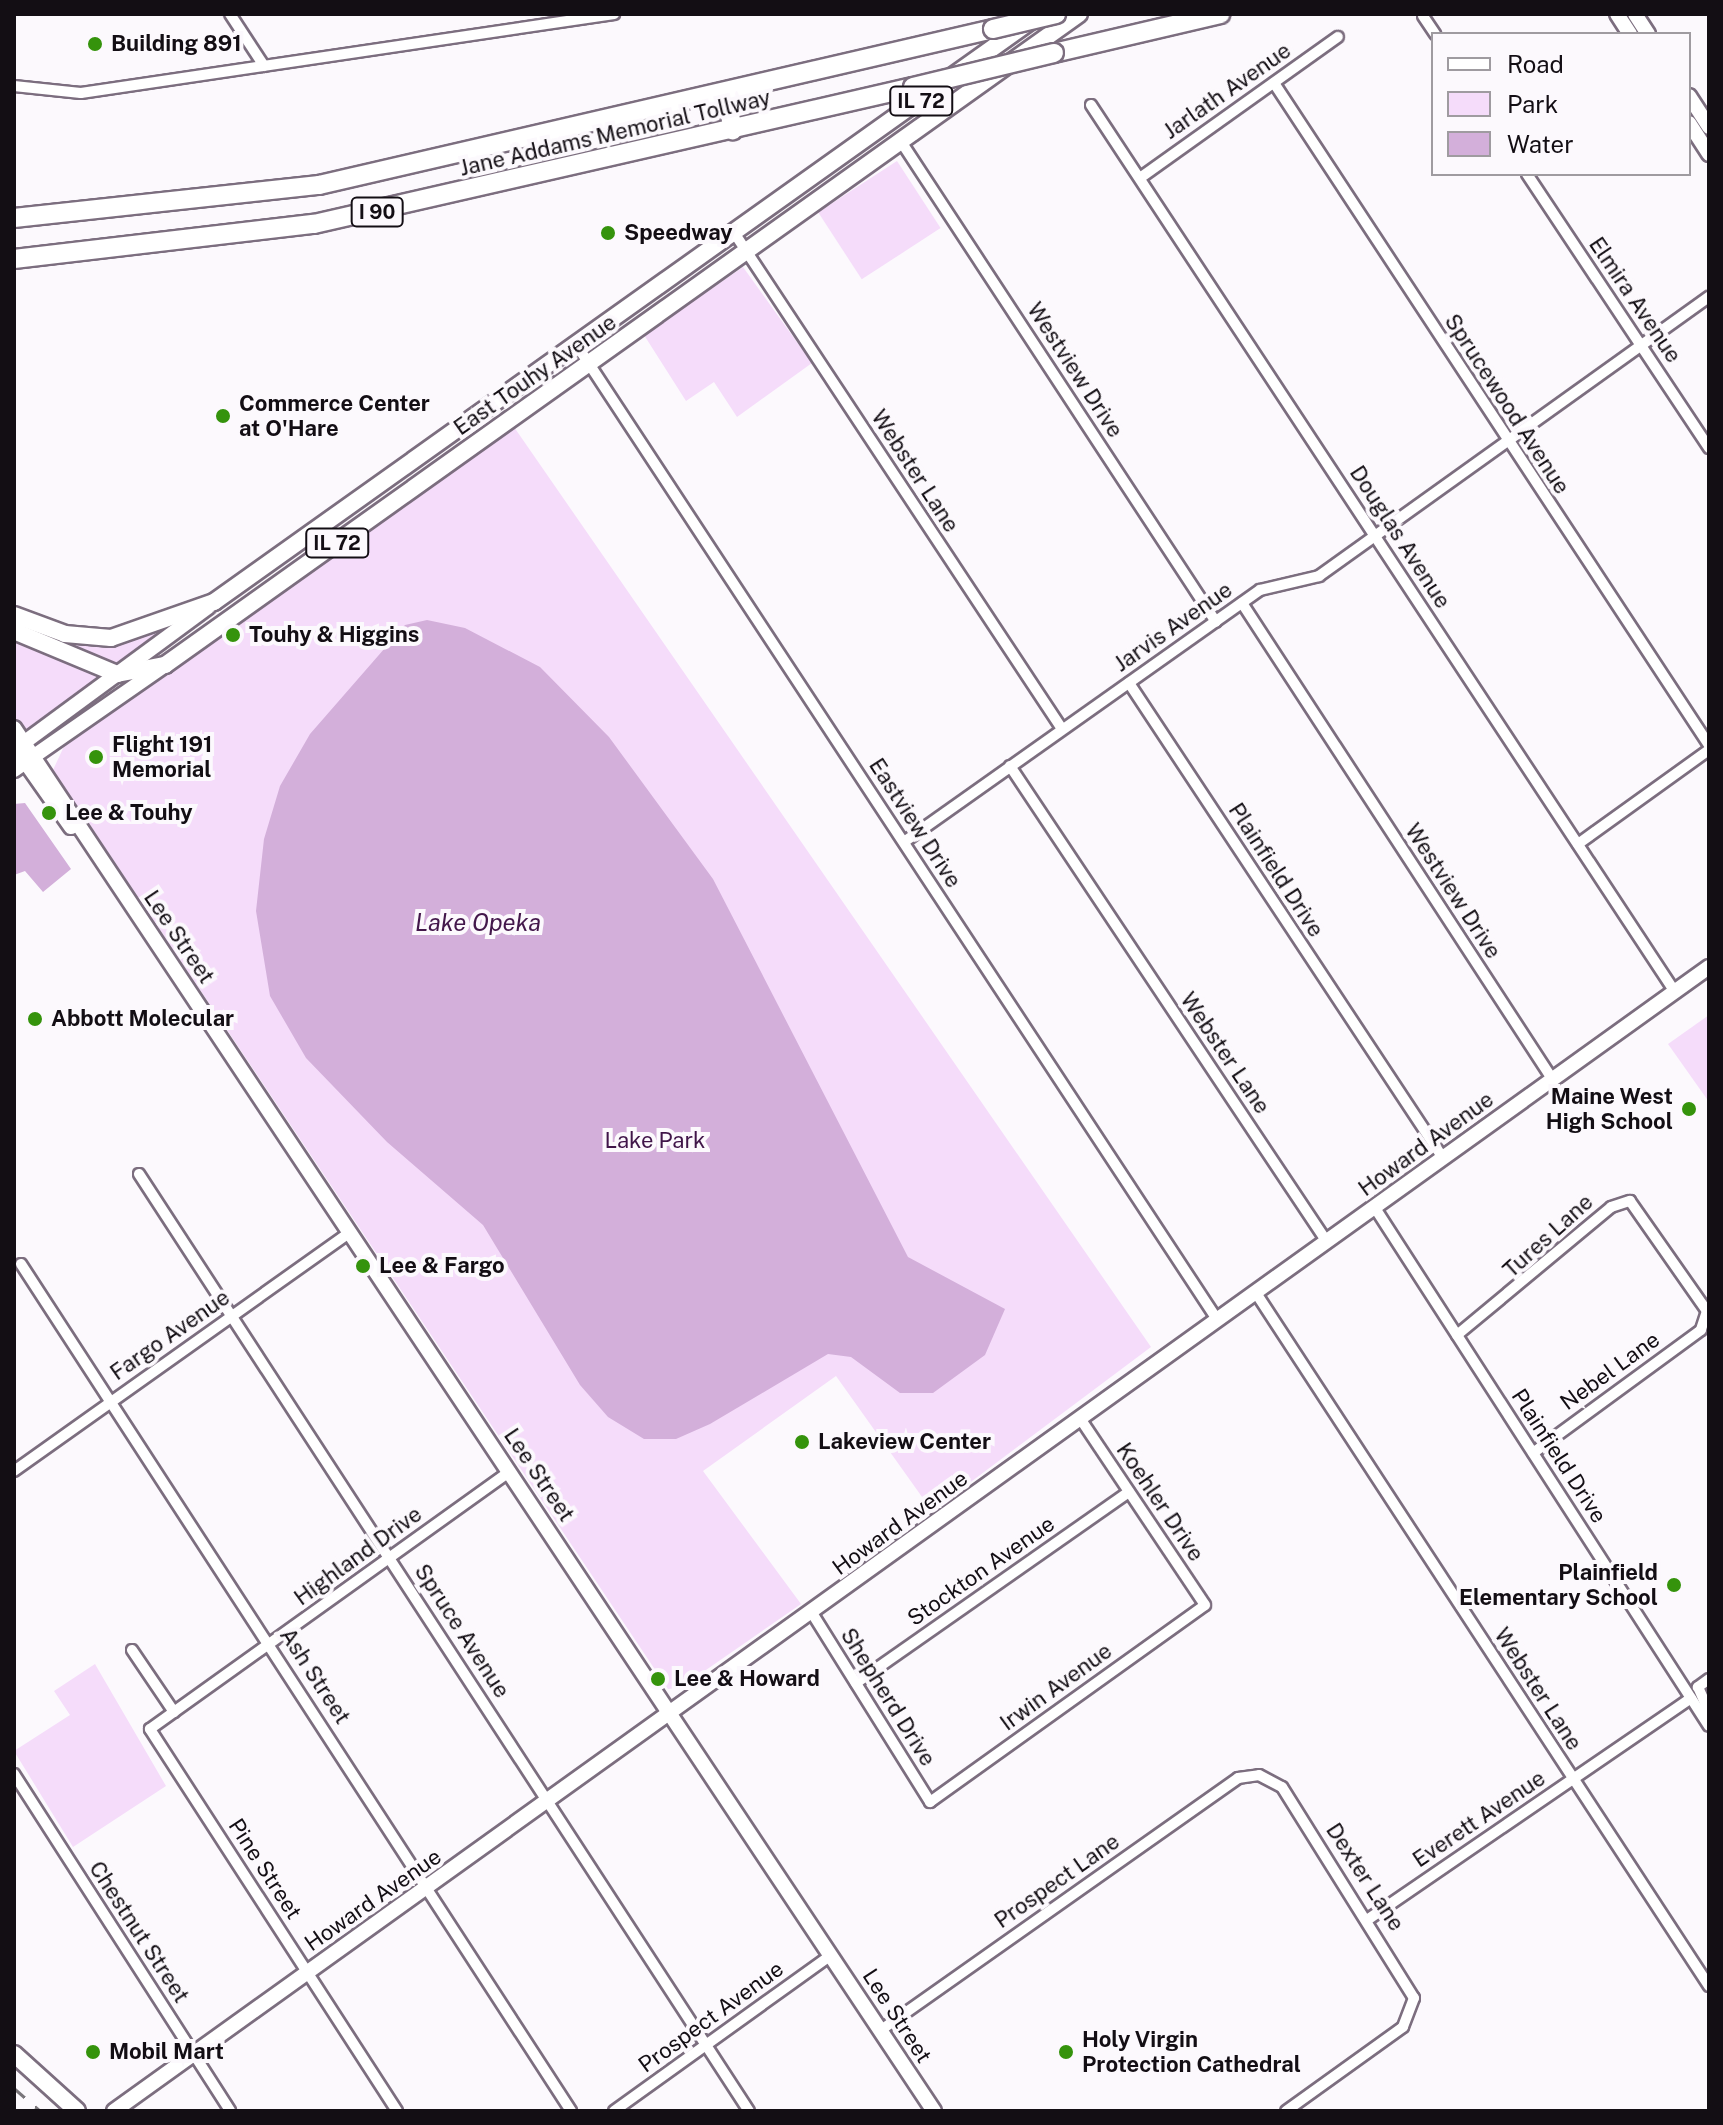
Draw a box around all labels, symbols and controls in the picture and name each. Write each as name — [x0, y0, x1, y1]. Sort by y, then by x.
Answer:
place label: Building 891 — [111, 31, 242, 57]
legend — [1431, 32, 1691, 176]
marker: Building 891 — [86, 35, 104, 53]
street label: Jarlath Avenue — [1158, 37, 1296, 145]
text: Road — [1507, 50, 1564, 78]
street label: Jane Addams Memorial Tollway — [457, 84, 773, 182]
road number: IL 72 — [889, 85, 953, 117]
text: Park — [1507, 90, 1558, 118]
text: Water — [1507, 130, 1574, 158]
road number: I 90 — [349, 196, 405, 228]
place label: Speedway — [624, 220, 733, 246]
marker: Speedway — [599, 224, 617, 242]
street label: Elmira Avenue — [1583, 232, 1687, 368]
street label: Westview Drive — [1021, 297, 1129, 443]
street label: East Touhy Avenue — [449, 309, 621, 441]
street label: Sprucewood Avenue — [1439, 309, 1575, 499]
place label: Commerce Center at O'Hare — [239, 390, 430, 442]
street label: Webster Lane — [866, 405, 964, 537]
marker: Commerce Center at O'Hare — [214, 407, 232, 425]
street label: Douglas Avenue — [1344, 461, 1456, 613]
road number: IL 72 — [305, 527, 369, 559]
street label: Jarvis Avenue — [1109, 577, 1237, 677]
place label: Touhy & Higgins — [249, 622, 420, 648]
marker: Touhy & Higgins — [224, 626, 242, 644]
place label: Flight 191 Memorial — [112, 731, 212, 782]
marker: Flight 191 Memorial — [87, 748, 105, 766]
street label: Eastview Drive — [863, 753, 967, 893]
street label: Plainfield Drive — [1223, 798, 1329, 942]
place label: Lee & Touhy — [65, 800, 193, 826]
marker: Lee & Touhy — [40, 804, 58, 822]
street label: Westview Drive — [1399, 818, 1507, 964]
street label: Lee Street — [138, 885, 220, 989]
water label: Lake Opeka — [415, 909, 541, 937]
street label: Webster Lane — [1175, 987, 1275, 1119]
place label: Abbott Molecular — [51, 1006, 234, 1032]
marker: Abbott Molecular — [26, 1010, 44, 1028]
place label: Maine West High School — [1546, 1083, 1673, 1134]
street label: Howard Avenue — [1353, 1086, 1499, 1202]
marker: Maine West High School — [1680, 1100, 1698, 1118]
park label: Lake Park — [604, 1128, 706, 1154]
street label: Tures Lane — [1498, 1189, 1598, 1283]
place label: Lee & Fargo — [379, 1253, 505, 1279]
marker: Lee & Fargo — [354, 1257, 372, 1275]
street label: Fargo Avenue — [105, 1284, 235, 1386]
street label: Nebel Lane — [1555, 1326, 1665, 1416]
street label: Plainfield Drive — [1506, 1384, 1612, 1528]
street label: Lee Street — [498, 1423, 580, 1527]
place label: Lakeview Center — [818, 1429, 991, 1455]
marker: Lakeview Center — [793, 1433, 811, 1451]
street label: Koehler Drive — [1111, 1438, 1209, 1566]
street label: Howard Avenue — [827, 1465, 973, 1581]
street label: Highland Drive — [289, 1501, 427, 1611]
street label: Stockton Avenue — [903, 1511, 1059, 1631]
street label: Spruce Avenue — [409, 1559, 515, 1703]
place label: Plainfield Elementary School — [1459, 1559, 1658, 1610]
marker: Plainfield Elementary School — [1665, 1576, 1683, 1594]
street label: Ash Street — [274, 1623, 356, 1729]
street label: Shepherd Drive — [835, 1623, 941, 1771]
street label: Webster Lane — [1489, 1623, 1587, 1755]
street label: Irwin Avenue — [995, 1638, 1117, 1736]
place label: Lee & Howard — [674, 1666, 820, 1692]
marker: Lee & Howard — [649, 1670, 667, 1688]
street label: Everett Avenue — [1408, 1765, 1550, 1873]
street label: Pine Street — [223, 1814, 307, 1924]
street label: Dexter Lane — [1320, 1818, 1410, 1936]
street label: Prospect Lane — [989, 1828, 1125, 1934]
street label: Howard Avenue — [300, 1843, 446, 1957]
street label: Chestnut Street — [83, 1856, 195, 2008]
street label: Prospect Avenue — [634, 1956, 788, 2078]
street label: Lee Street — [857, 1964, 937, 2068]
place label: Holy Virgin Protection Cathedral — [1082, 2026, 1301, 2078]
place label: Mobil Mart — [109, 2039, 224, 2065]
marker: Mobil Mart — [84, 2043, 102, 2061]
marker: Holy Virgin Protection Cathedral — [1057, 2043, 1075, 2061]

